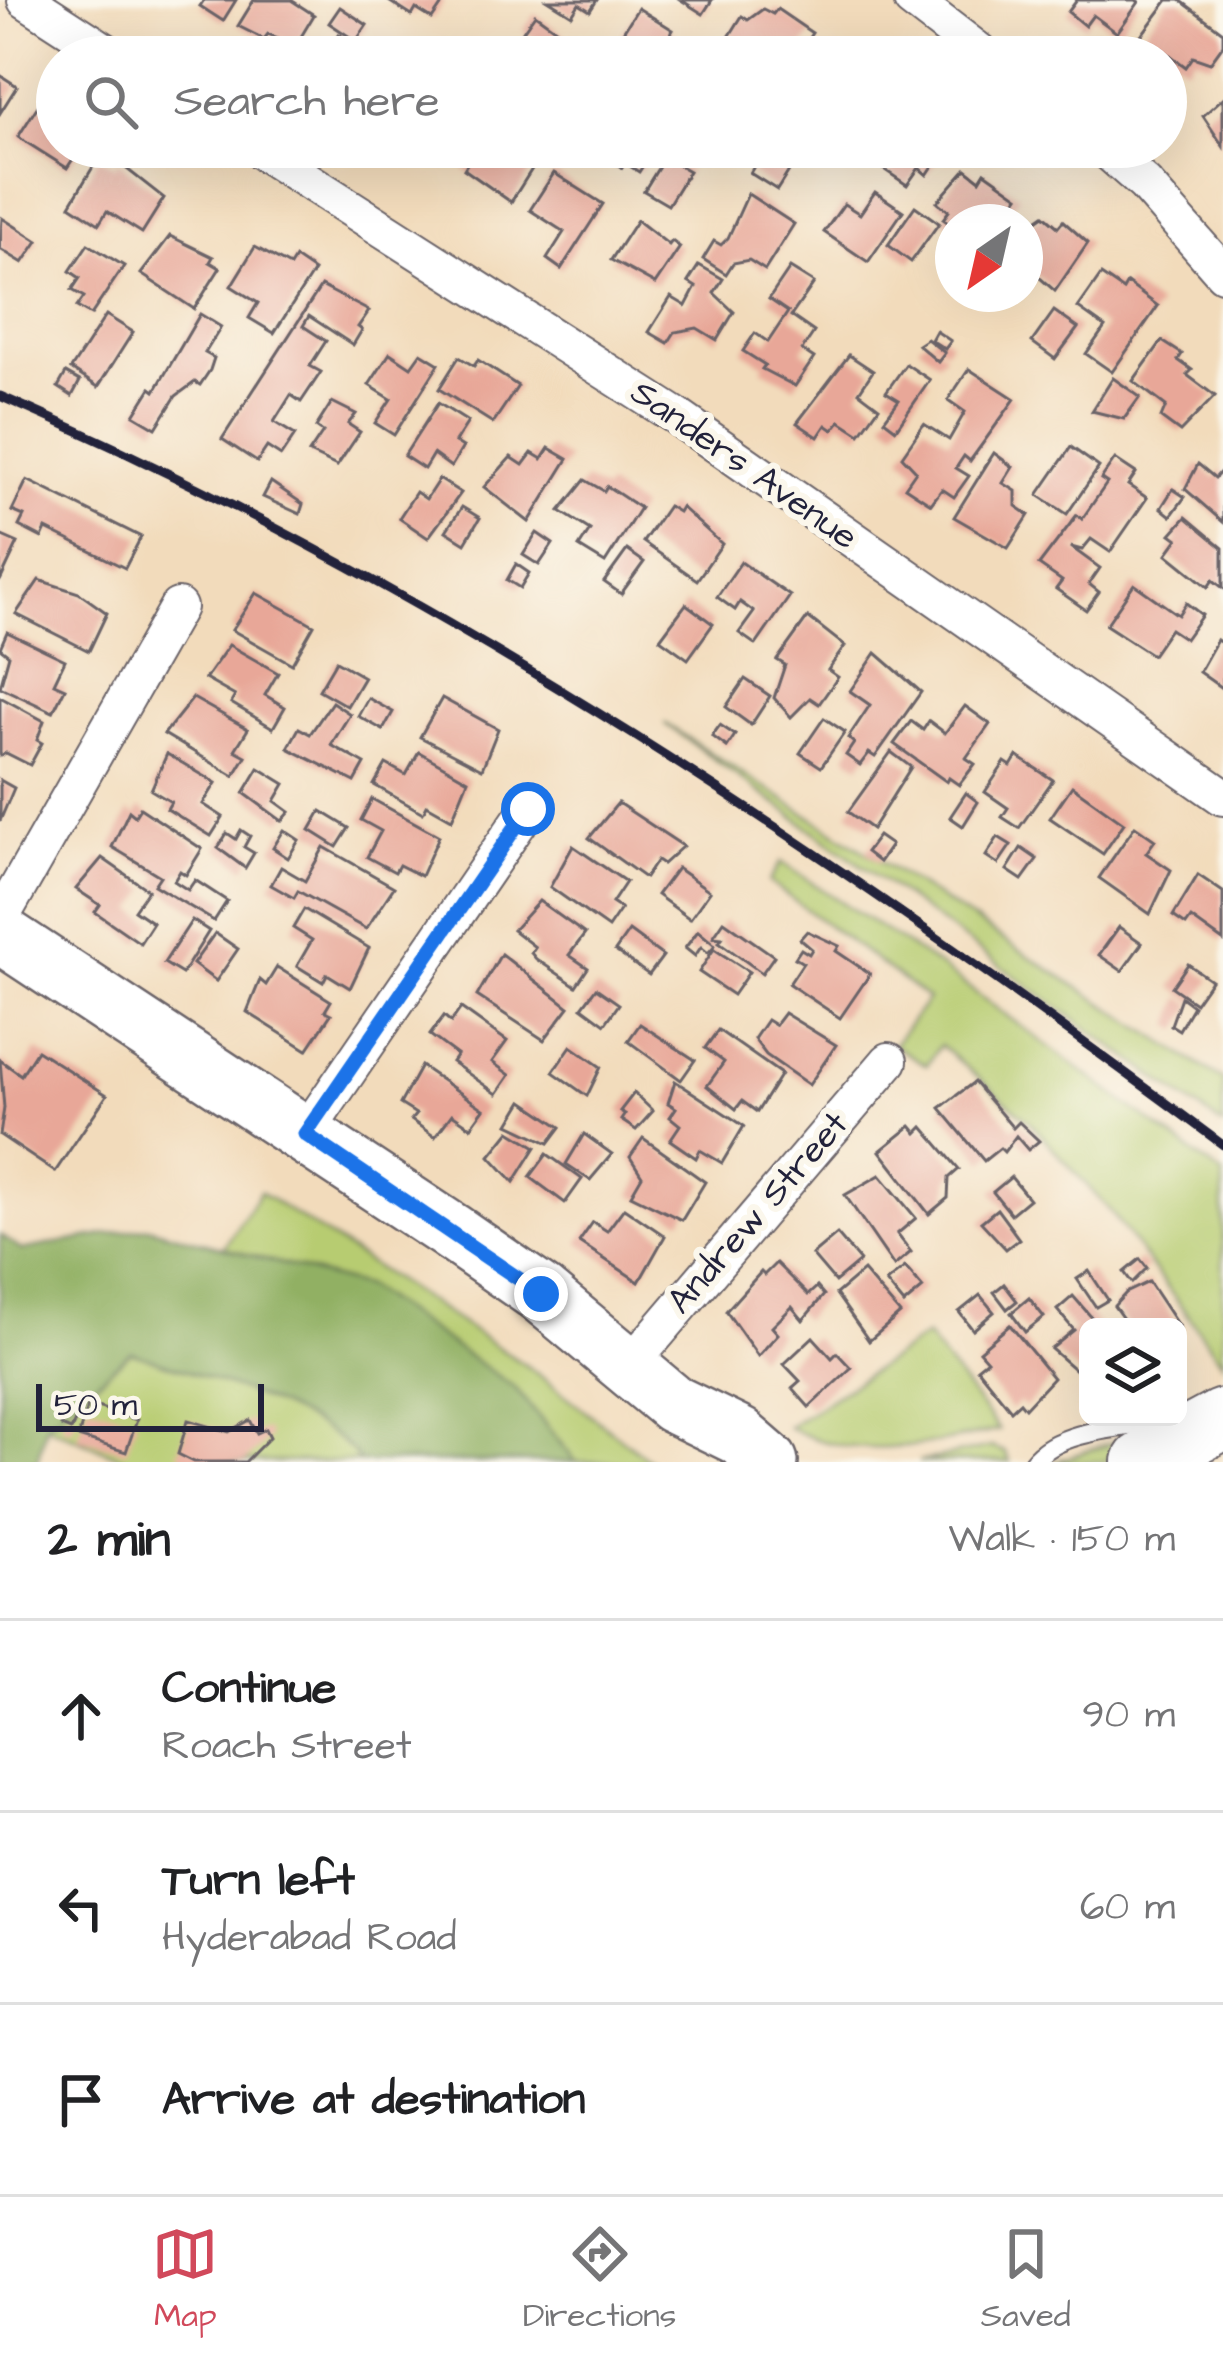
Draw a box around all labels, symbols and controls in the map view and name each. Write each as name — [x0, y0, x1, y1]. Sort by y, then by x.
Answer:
search box — [36, 36, 1187, 168]
icon: search — [78, 69, 144, 135]
text: Search here — [174, 71, 440, 133]
north arrow — [935, 204, 1043, 312]
street label: Sanders Avenue — [620, 368, 868, 562]
route start — [501, 782, 555, 836]
street label: Andrew Street — [656, 1100, 861, 1325]
route end — [514, 1267, 568, 1321]
map controls — [1079, 1318, 1187, 1426]
button: layers — [1079, 1318, 1187, 1426]
scale bar — [36, 1378, 264, 1431]
text: 50 m — [54, 1382, 137, 1428]
text: 2 min — [48, 1505, 171, 1576]
text: Walk · 150 m — [949, 1513, 1175, 1567]
text: Continue — [162, 1658, 336, 1720]
icon: ahead — [48, 1683, 114, 1749]
text: 90 m — [1082, 1689, 1175, 1743]
text: Roach Street — [162, 1720, 412, 1774]
text: Turn left — [162, 1850, 355, 1912]
icon: left — [48, 1875, 114, 1941]
text: 60 m — [1080, 1881, 1175, 1935]
text: Hyderabad Road — [162, 1912, 456, 1966]
icon: arrive — [48, 2067, 114, 2133]
text: Arrive at destination — [162, 2069, 585, 2131]
tab: Map — [152, 2221, 218, 2339]
tab: Directions — [523, 2221, 676, 2339]
tab: Saved — [981, 2221, 1071, 2339]

